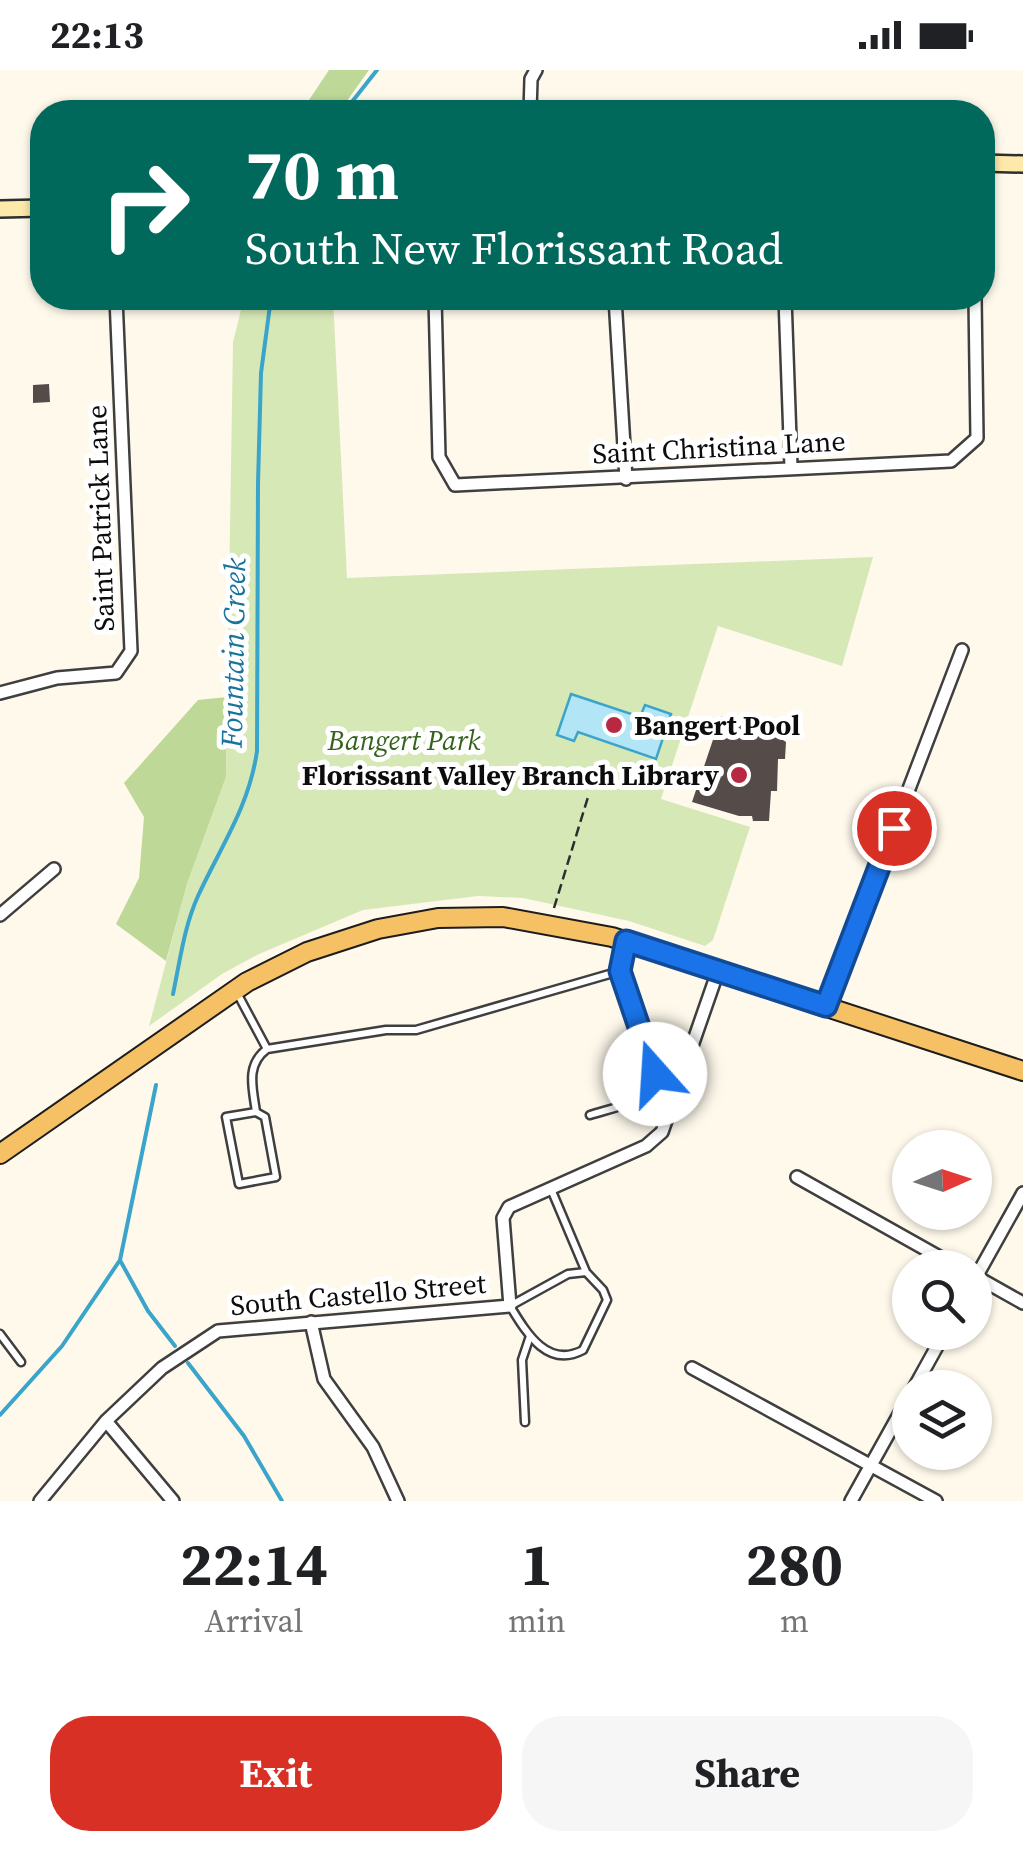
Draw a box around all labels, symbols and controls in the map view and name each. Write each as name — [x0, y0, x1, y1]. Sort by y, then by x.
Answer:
text: 22:13 — [50, 9, 144, 61]
text: 70 m — [245, 126, 399, 222]
icon: right — [80, 140, 210, 270]
text: South New Florissant Road — [245, 217, 783, 279]
street label: Saint Patrick Lane — [77, 404, 123, 632]
street label: Saint Christina Lane — [591, 421, 847, 473]
water label: Fountain Creek — [211, 557, 255, 749]
place label: Bangert Pool — [634, 706, 800, 744]
marker: Bangert Pool — [603, 714, 625, 736]
park label: Bangert Park — [326, 721, 481, 759]
place label: Florissant Valley Branch Library — [302, 756, 719, 794]
marker: Florissant Valley Branch Library — [728, 764, 750, 786]
pin — [852, 786, 937, 871]
icon: arrive — [867, 801, 922, 856]
position arrow — [603, 1022, 707, 1126]
north arrow — [892, 1130, 992, 1230]
map controls — [892, 1130, 992, 1470]
button: search — [892, 1250, 992, 1350]
street label: South Castello Street — [229, 1264, 488, 1324]
button: layers — [892, 1370, 992, 1470]
text: 22:14 — [180, 1523, 328, 1605]
text: 1 — [520, 1523, 553, 1605]
text: 280 — [746, 1523, 843, 1605]
text: Arrival — [205, 1599, 303, 1643]
text: min — [508, 1599, 566, 1643]
text: m — [780, 1599, 809, 1643]
button: Exit — [50, 1716, 502, 1831]
button: Share — [522, 1716, 973, 1831]

